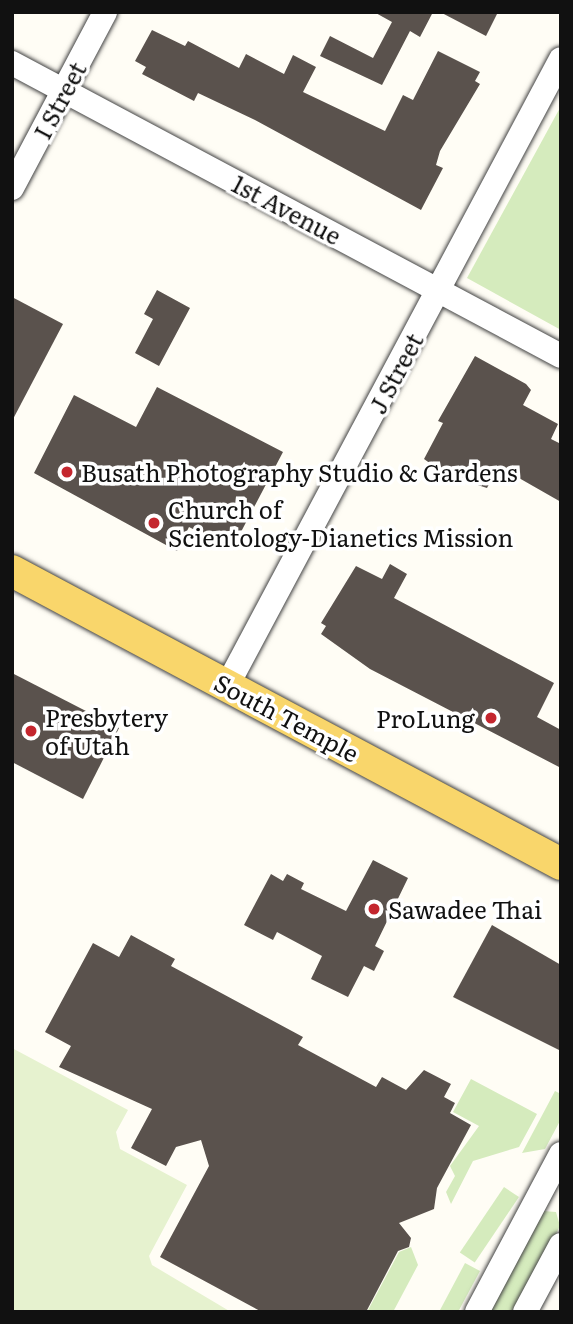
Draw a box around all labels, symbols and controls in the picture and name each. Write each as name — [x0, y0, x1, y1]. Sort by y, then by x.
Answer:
street label: I Street — [27, 56, 91, 144]
street label: 1st Avenue — [228, 168, 346, 250]
street label: J Street — [362, 328, 428, 418]
place label: Busath Photography Studio & Gardens — [81, 458, 518, 486]
marker: Busath Photography Studio & Gardens — [59, 464, 75, 480]
place label: Church of Scientology-Dianetics Mission — [168, 495, 514, 551]
marker: Church of Scientology-Dianetics Mission — [146, 515, 162, 531]
street label: South Temple — [210, 667, 364, 767]
place label: Presbytery of Utah — [45, 703, 168, 759]
place label: ProLung — [376, 704, 475, 732]
marker: ProLung — [481, 708, 501, 728]
marker: Presbytery of Utah — [23, 723, 39, 739]
place label: Sawadee Thai — [388, 895, 542, 923]
marker: Sawadee Thai — [366, 901, 382, 917]

